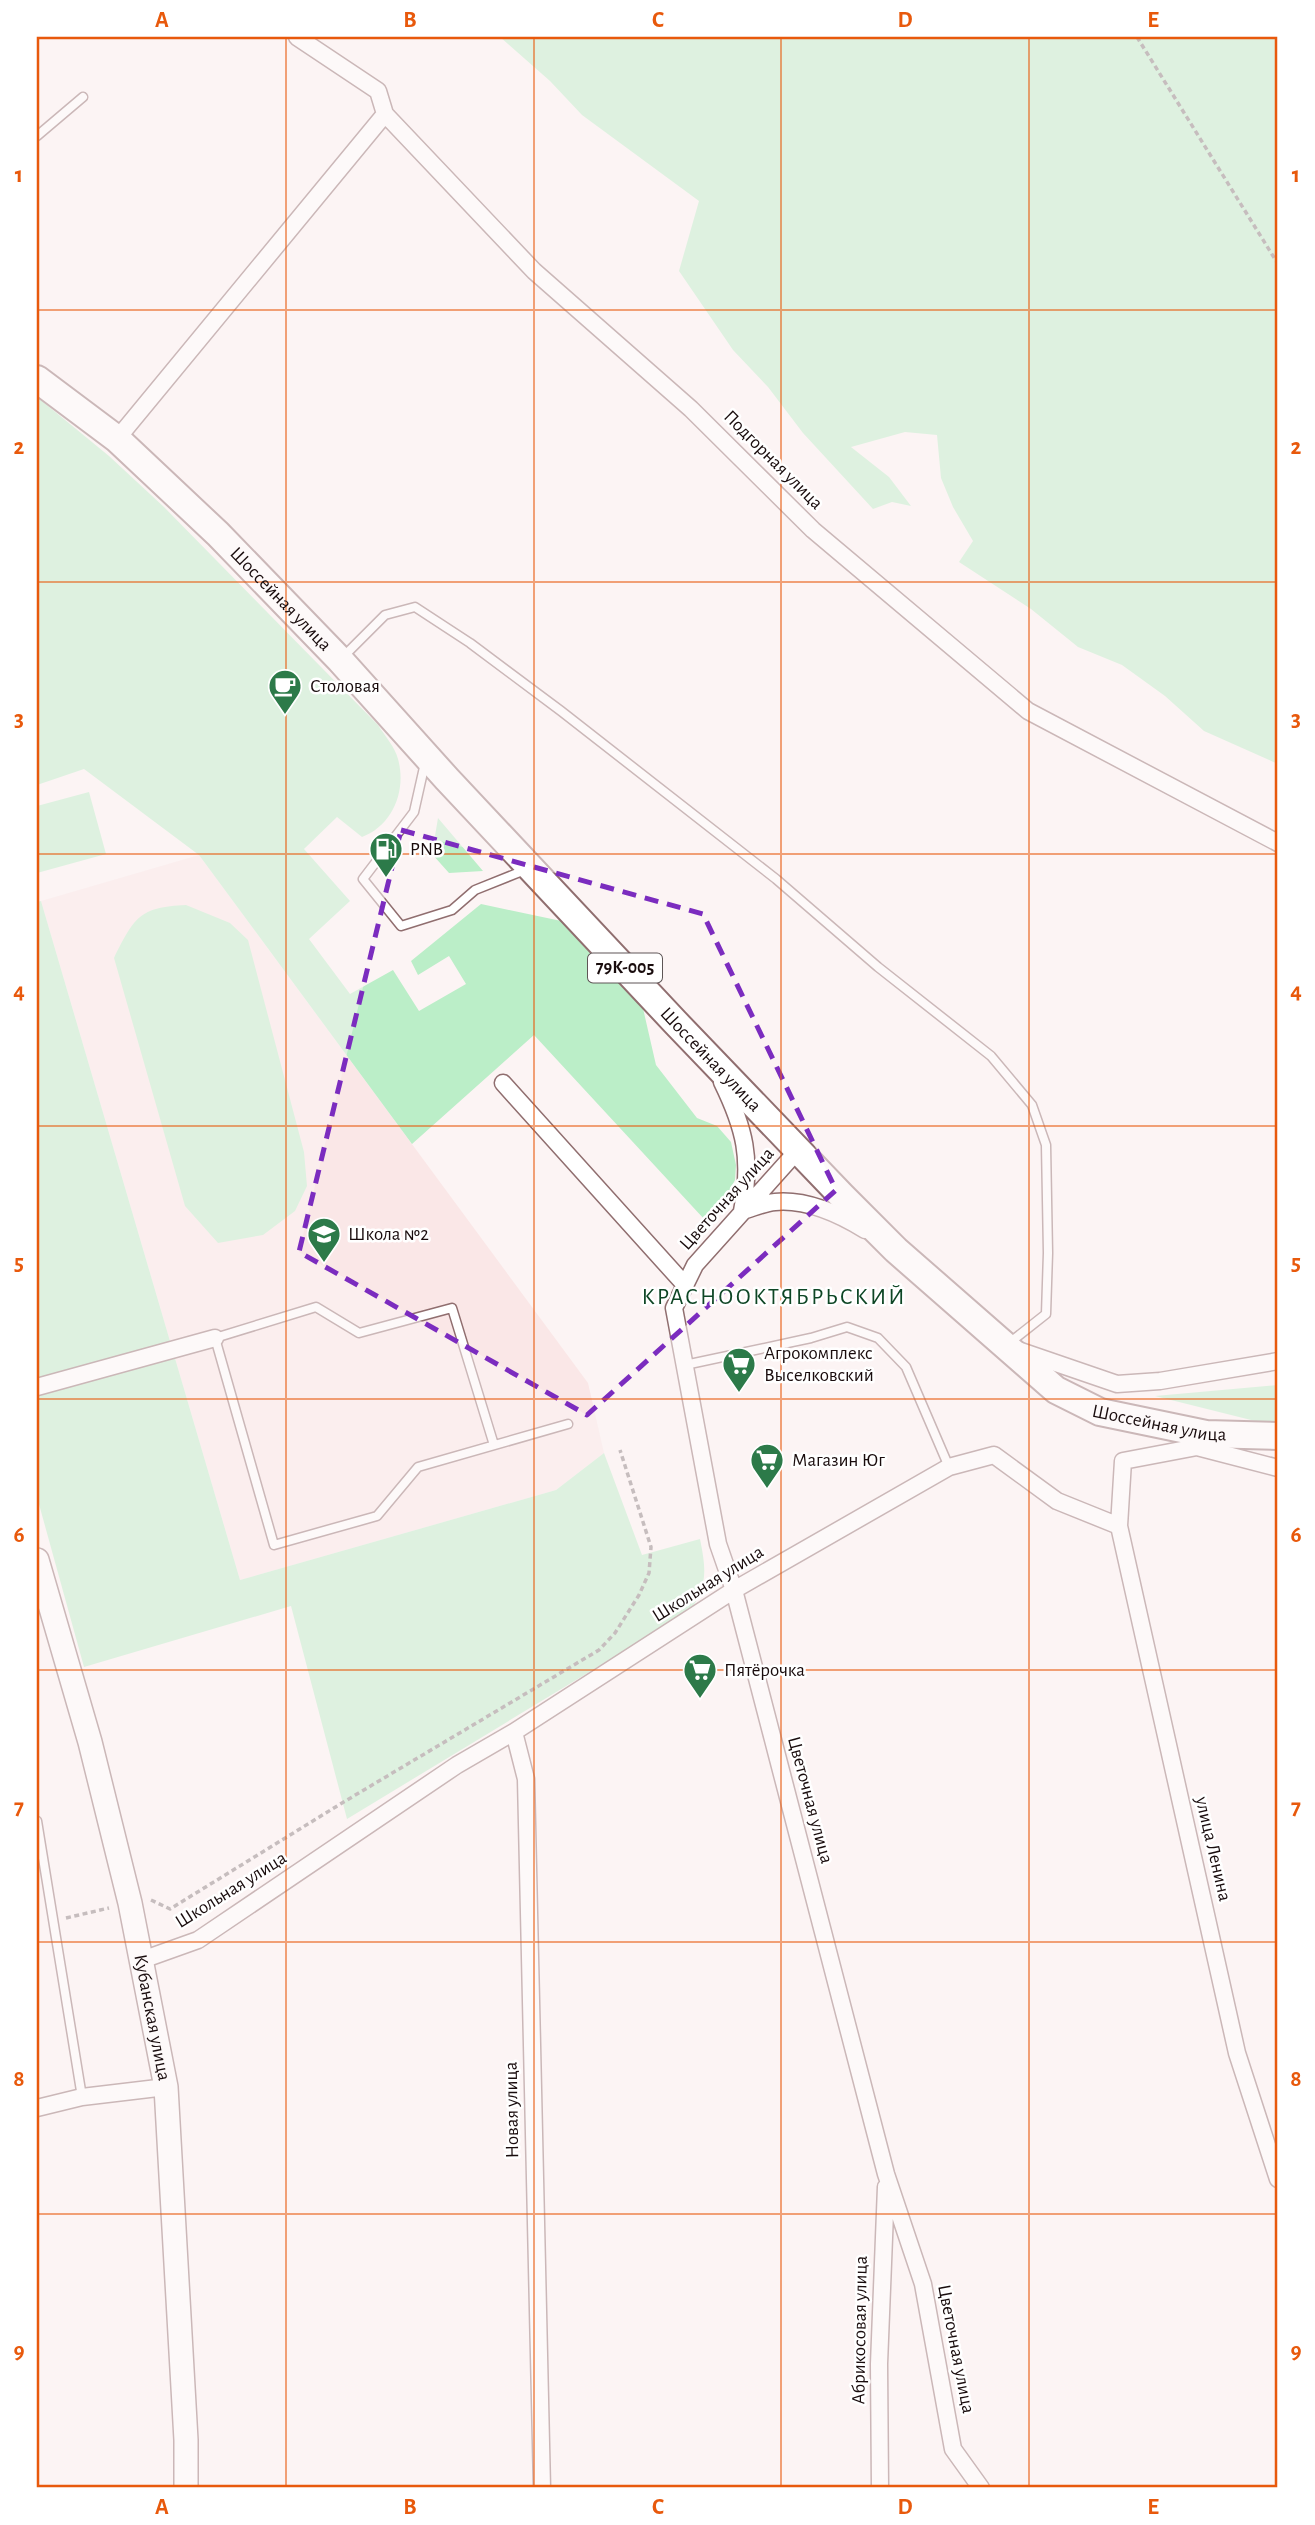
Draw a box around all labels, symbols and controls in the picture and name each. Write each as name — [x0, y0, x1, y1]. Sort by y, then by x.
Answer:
text: A — [155, 9, 169, 32]
text: B — [403, 9, 417, 32]
text: C — [652, 9, 664, 32]
text: D — [897, 9, 913, 32]
text: E — [1147, 9, 1159, 32]
text: 1 — [15, 164, 23, 187]
text: 1 — [1292, 164, 1300, 187]
street label: Подгорная улица — [720, 407, 826, 513]
text: 2 — [14, 436, 25, 459]
text: 2 — [1291, 436, 1302, 459]
street label: Шоссейная улица — [227, 543, 335, 655]
cafe icon: Столовая — [266, 667, 304, 716]
place label: Столовая — [310, 677, 380, 696]
text: 3 — [14, 708, 24, 731]
text: 3 — [1291, 708, 1301, 731]
fuel station icon: PNB — [367, 830, 405, 879]
place label: PNB — [410, 840, 443, 859]
road number: 79К-005 — [588, 953, 662, 982]
text: 4 — [13, 980, 25, 1003]
text: 4 — [1290, 980, 1302, 1003]
street label: Шоссейная улица — [657, 1003, 765, 1115]
street label: Цветочная улица — [676, 1144, 778, 1254]
school or university icon: Школа №2 — [305, 1215, 343, 1264]
place label: Школа №2 — [348, 1225, 429, 1244]
text: 5 — [14, 1252, 24, 1275]
text: 5 — [1291, 1252, 1301, 1275]
district label: КРАСНООКТЯБРЬСКИЙ — [641, 1285, 907, 1309]
place label: Агрокомплекс Выселковский — [764, 1344, 874, 1385]
supermarket icon: Агрокомплекс Выселковский — [720, 1345, 758, 1394]
street label: Шоссейная улица — [1090, 1401, 1227, 1444]
supermarket icon: Магазин Юг — [748, 1441, 786, 1490]
place label: Магазин Юг — [792, 1451, 885, 1470]
text: 6 — [13, 1524, 25, 1547]
text: 6 — [1290, 1524, 1302, 1547]
street label: Школьная улица — [649, 1542, 767, 1626]
supermarket icon: Пятёрочка — [681, 1651, 719, 1700]
place label: Пятёрочка — [724, 1661, 805, 1680]
street label: Цветочная улица — [784, 1734, 836, 1866]
street label: улица Ленина — [1192, 1794, 1234, 1903]
text: 7 — [14, 1796, 24, 1819]
text: 7 — [1291, 1796, 1301, 1819]
street label: Школьная улица — [172, 1848, 290, 1932]
street label: Кубанская улица — [131, 1953, 174, 2083]
street label: Новая улица — [502, 2061, 522, 2158]
text: 8 — [13, 2068, 25, 2091]
text: 8 — [1290, 2068, 1302, 2091]
street label: Абрикосовая улица — [849, 2255, 871, 2404]
street label: Цветочная улица — [934, 2283, 978, 2415]
text: 9 — [13, 2340, 25, 2363]
text: 9 — [1290, 2340, 1302, 2363]
text: A — [155, 2496, 169, 2519]
text: B — [403, 2496, 417, 2519]
text: C — [652, 2496, 664, 2519]
text: D — [897, 2496, 913, 2519]
text: E — [1147, 2496, 1159, 2519]

